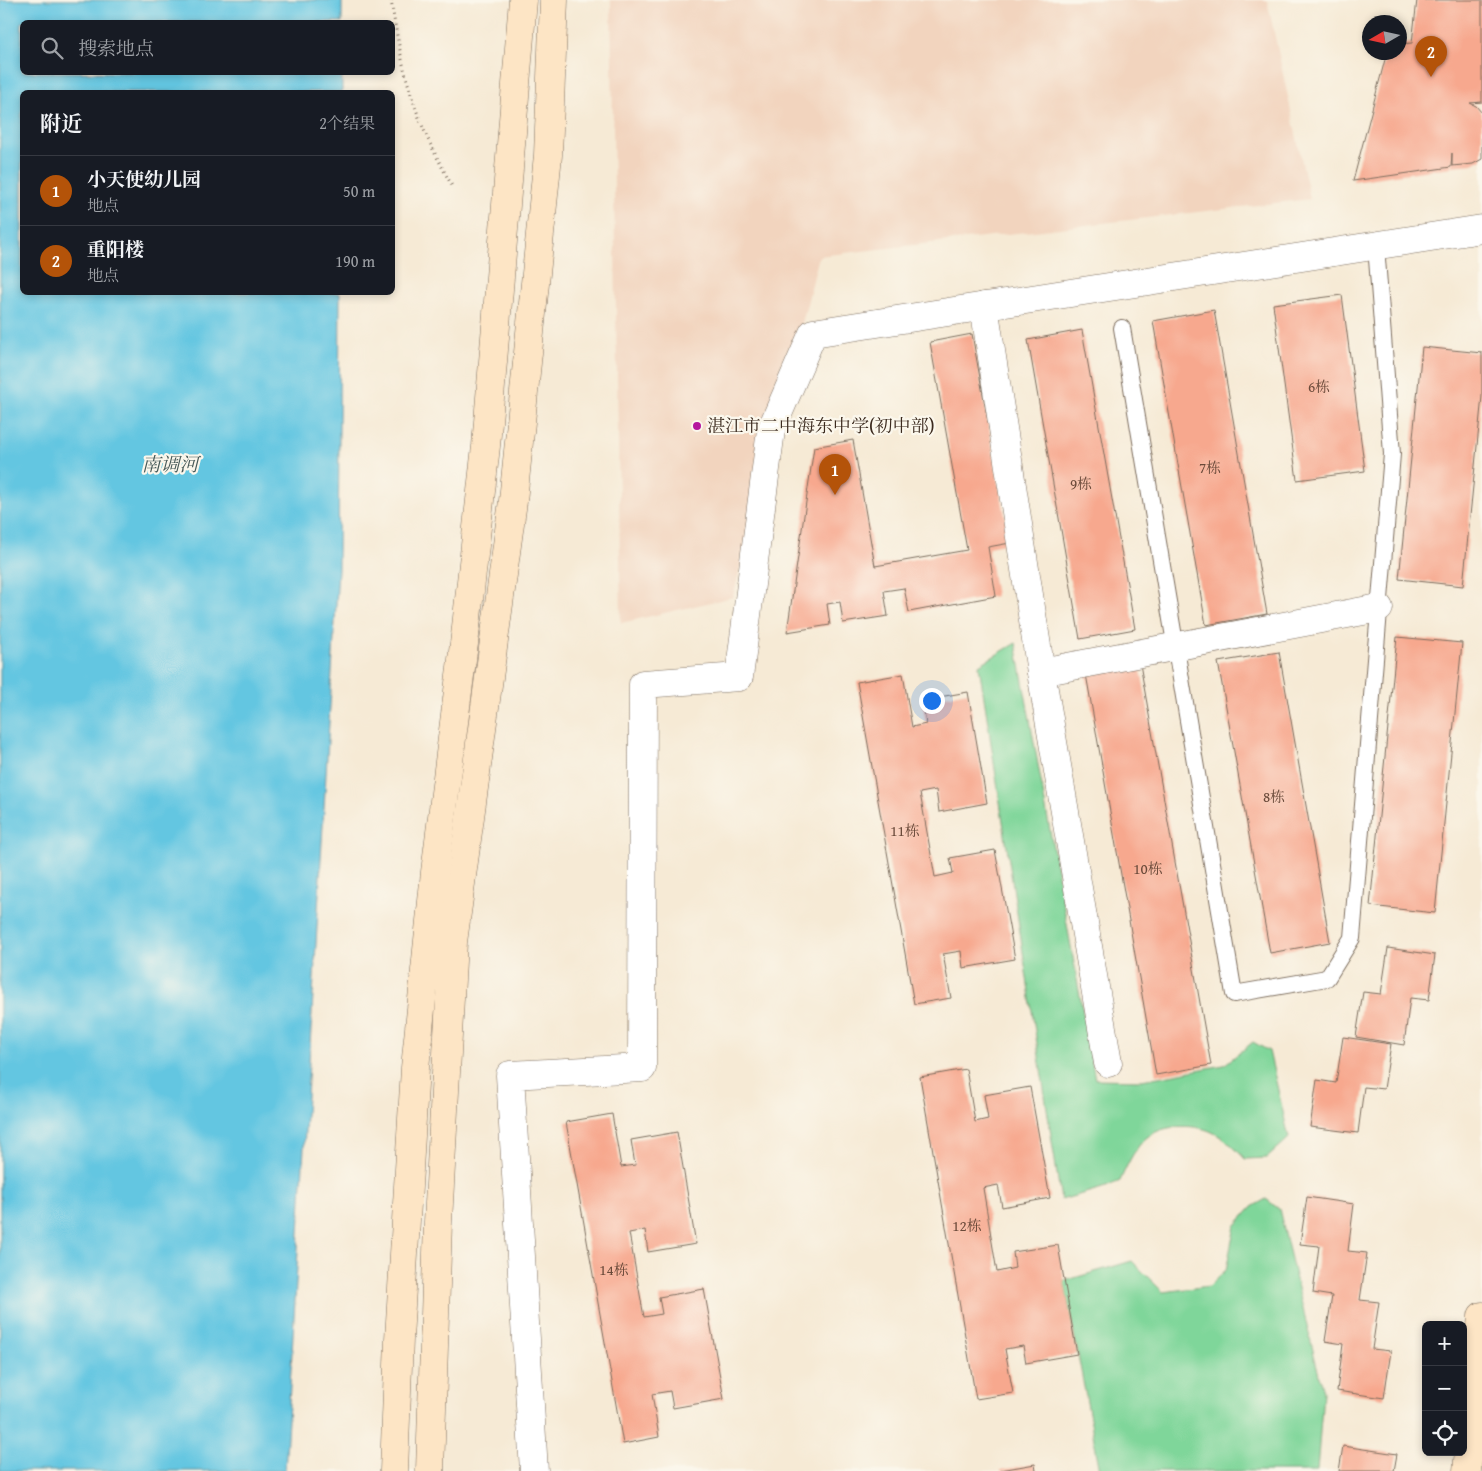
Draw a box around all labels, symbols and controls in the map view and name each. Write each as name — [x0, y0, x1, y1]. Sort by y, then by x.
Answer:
north arrow — [1362, 15, 1407, 60]
search box — [20, 20, 395, 75]
icon: search — [38, 34, 66, 62]
text: 搜索地点 — [78, 34, 154, 62]
pin: 2 — [1415, 36, 1447, 77]
text: 附近 — [40, 108, 82, 139]
text: 2个结果 — [319, 111, 375, 135]
text: 小天使幼儿园 — [87, 165, 201, 193]
text: 1 — [52, 179, 60, 203]
text: 50 m — [343, 179, 375, 203]
text: 地点 — [87, 193, 119, 217]
text: 重阳楼 — [87, 235, 144, 263]
text: 2 — [52, 249, 60, 273]
text: 190 m — [335, 249, 375, 273]
text: 地点 — [87, 263, 119, 287]
house number: 6栋 — [1308, 376, 1330, 397]
place label: 湛江市二中海东中学(初中部) — [707, 412, 935, 439]
marker: 湛江市二中海东中学(初中部) — [691, 420, 703, 432]
water label: 南调河 — [141, 450, 201, 478]
pin: 1 — [819, 454, 851, 495]
house number: 7栋 — [1199, 457, 1221, 478]
house number: 9栋 — [1070, 473, 1092, 494]
your location — [919, 688, 945, 714]
house number: 8栋 — [1263, 786, 1285, 807]
house number: 11栋 — [890, 820, 920, 841]
house number: 10栋 — [1133, 858, 1163, 879]
house number: 12栋 — [952, 1215, 982, 1236]
house number: 14栋 — [599, 1259, 629, 1280]
map controls — [1422, 1321, 1467, 1456]
button: + — [1422, 1321, 1467, 1366]
button: − — [1422, 1366, 1467, 1411]
button: locate — [1422, 1411, 1467, 1456]

